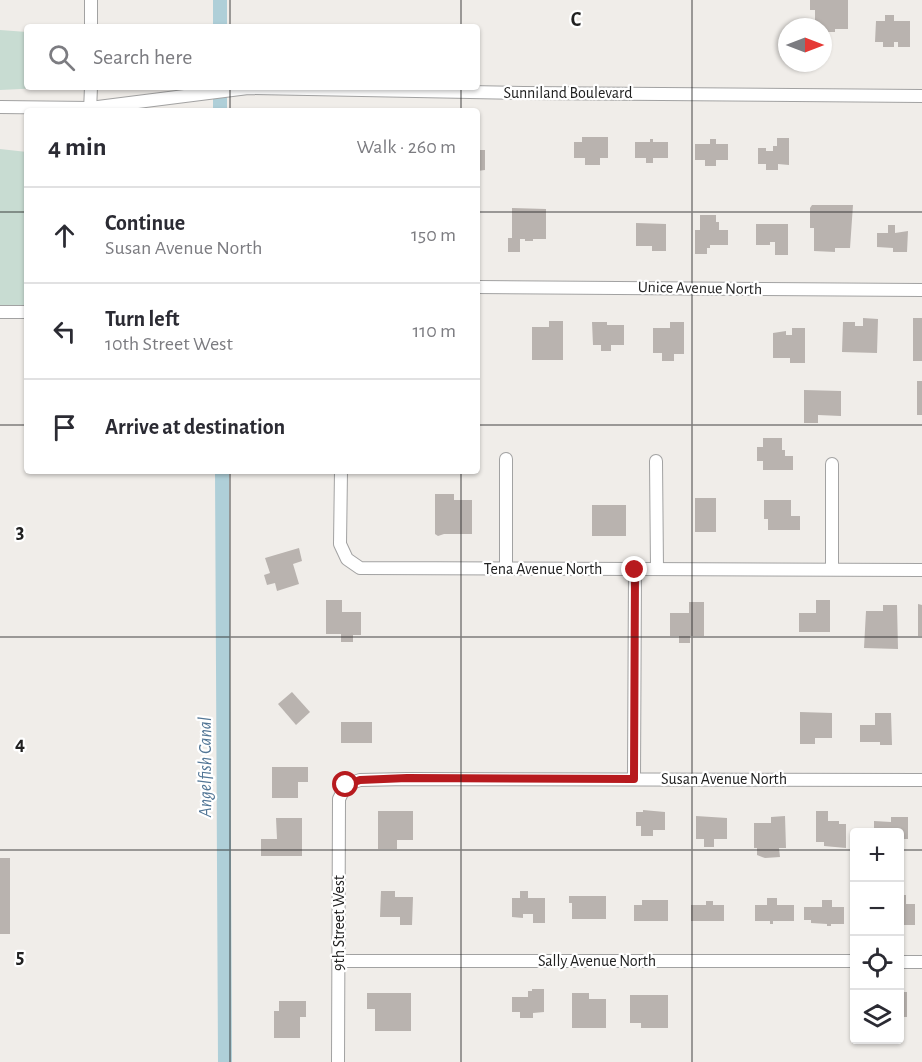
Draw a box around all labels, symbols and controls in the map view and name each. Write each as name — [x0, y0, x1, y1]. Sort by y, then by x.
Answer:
text: C — [571, 10, 582, 30]
north arrow — [778, 18, 832, 72]
search box — [24, 24, 480, 90]
icon: search — [45, 41, 78, 74]
text: Search here — [93, 46, 192, 68]
street label: Sunniland Boulevard — [503, 85, 633, 101]
text: 4 min — [48, 134, 107, 160]
text: Walk · 260 m — [356, 137, 456, 157]
text: Continue — [105, 212, 185, 234]
icon: ahead — [48, 219, 81, 252]
text: 150 m — [411, 225, 456, 245]
text: Susan Avenue North — [105, 238, 262, 258]
street label: Unice Avenue North — [638, 279, 762, 297]
text: Turn left — [105, 308, 179, 330]
icon: left — [48, 315, 81, 348]
text: 110 m — [412, 321, 456, 341]
text: 10th Street West — [105, 334, 233, 354]
icon: arrive — [48, 411, 81, 444]
text: Arrive at destination — [105, 416, 285, 438]
text: 3 — [16, 522, 24, 542]
route end — [621, 556, 647, 582]
street label: Tena Avenue North — [484, 561, 602, 577]
water label: Angelfish Canal — [197, 717, 215, 818]
text: 4 — [15, 734, 25, 754]
route start — [332, 771, 358, 797]
street label: Susan Avenue North — [661, 771, 787, 787]
map controls — [850, 828, 904, 1044]
button: + — [850, 828, 904, 882]
street label: 9th Street West — [331, 875, 347, 971]
button: − — [850, 882, 904, 936]
button: locate — [850, 936, 904, 990]
text: 5 — [16, 947, 24, 967]
street label: Sally Avenue North — [538, 953, 656, 970]
button: layers — [850, 990, 904, 1044]

